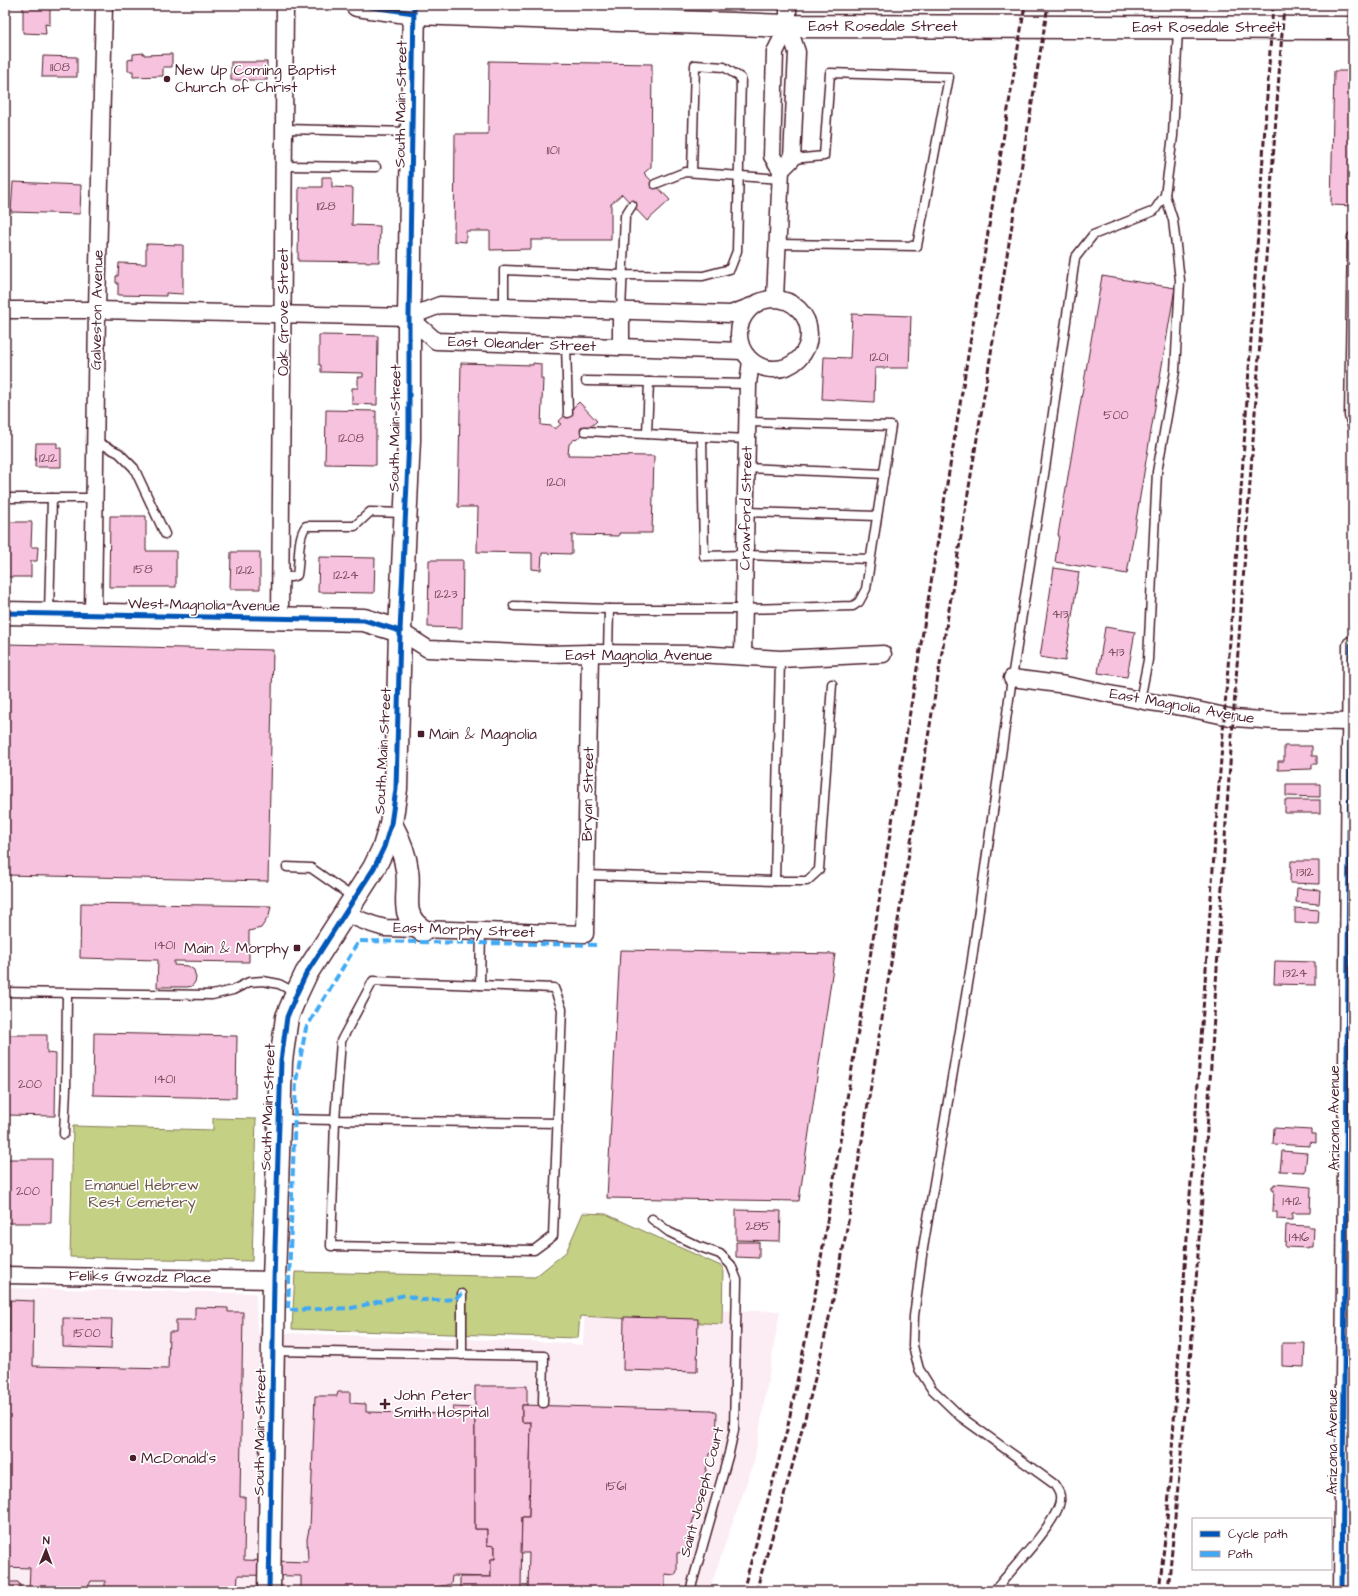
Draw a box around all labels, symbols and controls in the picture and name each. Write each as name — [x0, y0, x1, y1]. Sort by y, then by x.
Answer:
street label: East Rosedale Street — [809, 16, 957, 37]
street label: East Rosedale Street — [1133, 17, 1281, 38]
street label: South Main Street — [389, 40, 413, 168]
house number: 1108 — [50, 58, 71, 76]
place label: New Up Coming Baptist Church of Christ — [175, 60, 336, 98]
marker: New Up Coming Baptist Church of Christ — [162, 74, 172, 84]
house number: 1101 — [546, 141, 560, 159]
house number: 1128 — [316, 197, 336, 215]
street label: Oak Grove Street — [273, 248, 294, 376]
street label: Galveston Avenue — [85, 250, 109, 370]
street label: East Oleander Street — [448, 331, 596, 357]
house number: 1201 — [870, 348, 889, 366]
street label: South Main Street — [383, 364, 407, 492]
house number: 500 — [1103, 406, 1129, 424]
house number: 1208 — [338, 429, 364, 447]
street label: Crawford Street — [734, 446, 758, 570]
house number: 1212 — [39, 449, 58, 467]
house number: 1201 — [547, 473, 566, 491]
house number: 158 — [133, 560, 153, 578]
house number: 1212 — [236, 561, 255, 579]
house number: 1224 — [333, 566, 359, 584]
house number: 1223 — [434, 585, 458, 603]
street label: West Magnolia Avenue — [128, 593, 280, 618]
house number: 413 — [1051, 605, 1069, 623]
house number: 413 — [1107, 643, 1125, 661]
street label: East Magnolia Avenue — [566, 645, 712, 667]
street label: East Magnolia Avenue — [1108, 683, 1256, 730]
street label: South Main Street — [369, 687, 397, 815]
place label: Main & Magnolia — [429, 724, 537, 746]
marker: Main & Magnolia — [416, 729, 426, 739]
street label: Bryan Street — [577, 747, 600, 841]
house number: 1312 — [1296, 863, 1314, 881]
street label: East Morphy Street — [393, 917, 535, 944]
house number: 1401 — [155, 936, 176, 954]
place label: Main & Morphy — [184, 938, 289, 960]
marker: Main & Morphy — [292, 943, 302, 953]
house number: 1324 — [1283, 964, 1307, 982]
street label: South Main Street — [255, 1043, 281, 1171]
street label: Arizona Avenue — [1324, 1065, 1345, 1171]
house number: 1401 — [155, 1070, 176, 1088]
house number: 200 — [18, 1075, 42, 1093]
park label: Emanuel Hebrew Rest Cemetery — [85, 1175, 199, 1214]
house number: 200 — [16, 1182, 40, 1200]
house number: 1412 — [1282, 1192, 1302, 1210]
house number: 285 — [745, 1217, 771, 1235]
house number: 1416 — [1289, 1228, 1309, 1246]
street label: Feliks Gwozdz Place — [69, 1265, 211, 1289]
house number: 1500 — [73, 1324, 101, 1342]
street label: South Main Street — [248, 1368, 272, 1496]
place label: John Peter Smith Hospital — [394, 1385, 489, 1423]
street label: Arizona Avenue — [1322, 1389, 1343, 1495]
marker: John Peter Smith Hospital — [379, 1398, 391, 1410]
street label: Saint Joseph Court — [675, 1425, 729, 1559]
place label: McDonald's — [141, 1448, 217, 1469]
marker: McDonald's — [128, 1453, 138, 1463]
house number: 1561 — [606, 1477, 627, 1495]
legend — [1192, 1518, 1332, 1570]
text: Cycle path — [1228, 1526, 1287, 1544]
north arrow — [26, 1530, 66, 1570]
text: N — [43, 1533, 50, 1548]
text: Path — [1228, 1546, 1253, 1563]

